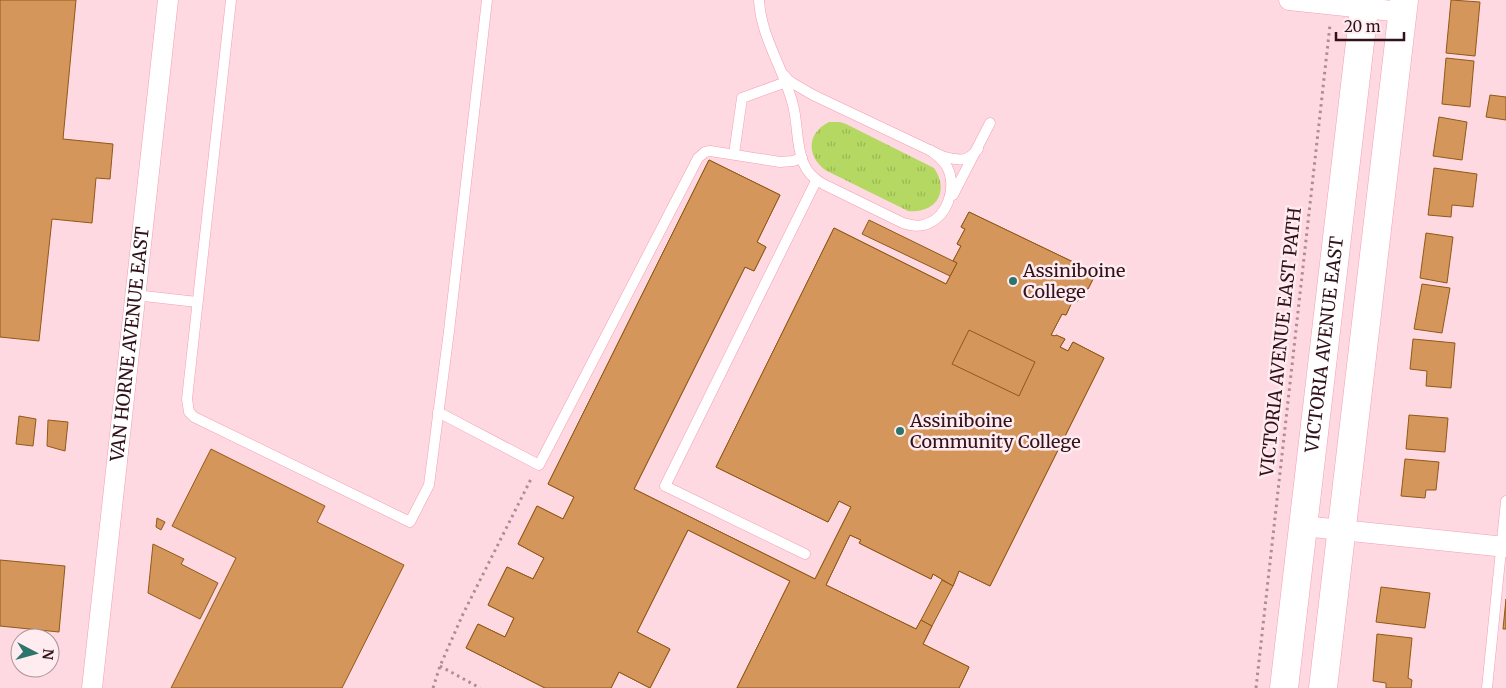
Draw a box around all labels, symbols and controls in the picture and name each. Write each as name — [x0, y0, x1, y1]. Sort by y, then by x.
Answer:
scale bar — [1336, 10, 1404, 42]
text: 20 m — [1344, 17, 1381, 36]
street label: VICTORIA AVENUE EAST PATH — [1255, 206, 1306, 479]
street label: VAN HORNE AVENUE EAST — [105, 225, 154, 464]
street label: VICTORIA AVENUE EAST — [1300, 234, 1348, 455]
place label: Assiniboine College — [1022, 259, 1125, 303]
marker: Assiniboine College — [1007, 275, 1019, 287]
place label: Assiniboine Community College — [909, 409, 1081, 453]
marker: Assiniboine Community College — [894, 425, 906, 437]
north arrow — [10, 628, 60, 678]
text: N — [38, 648, 57, 661]

